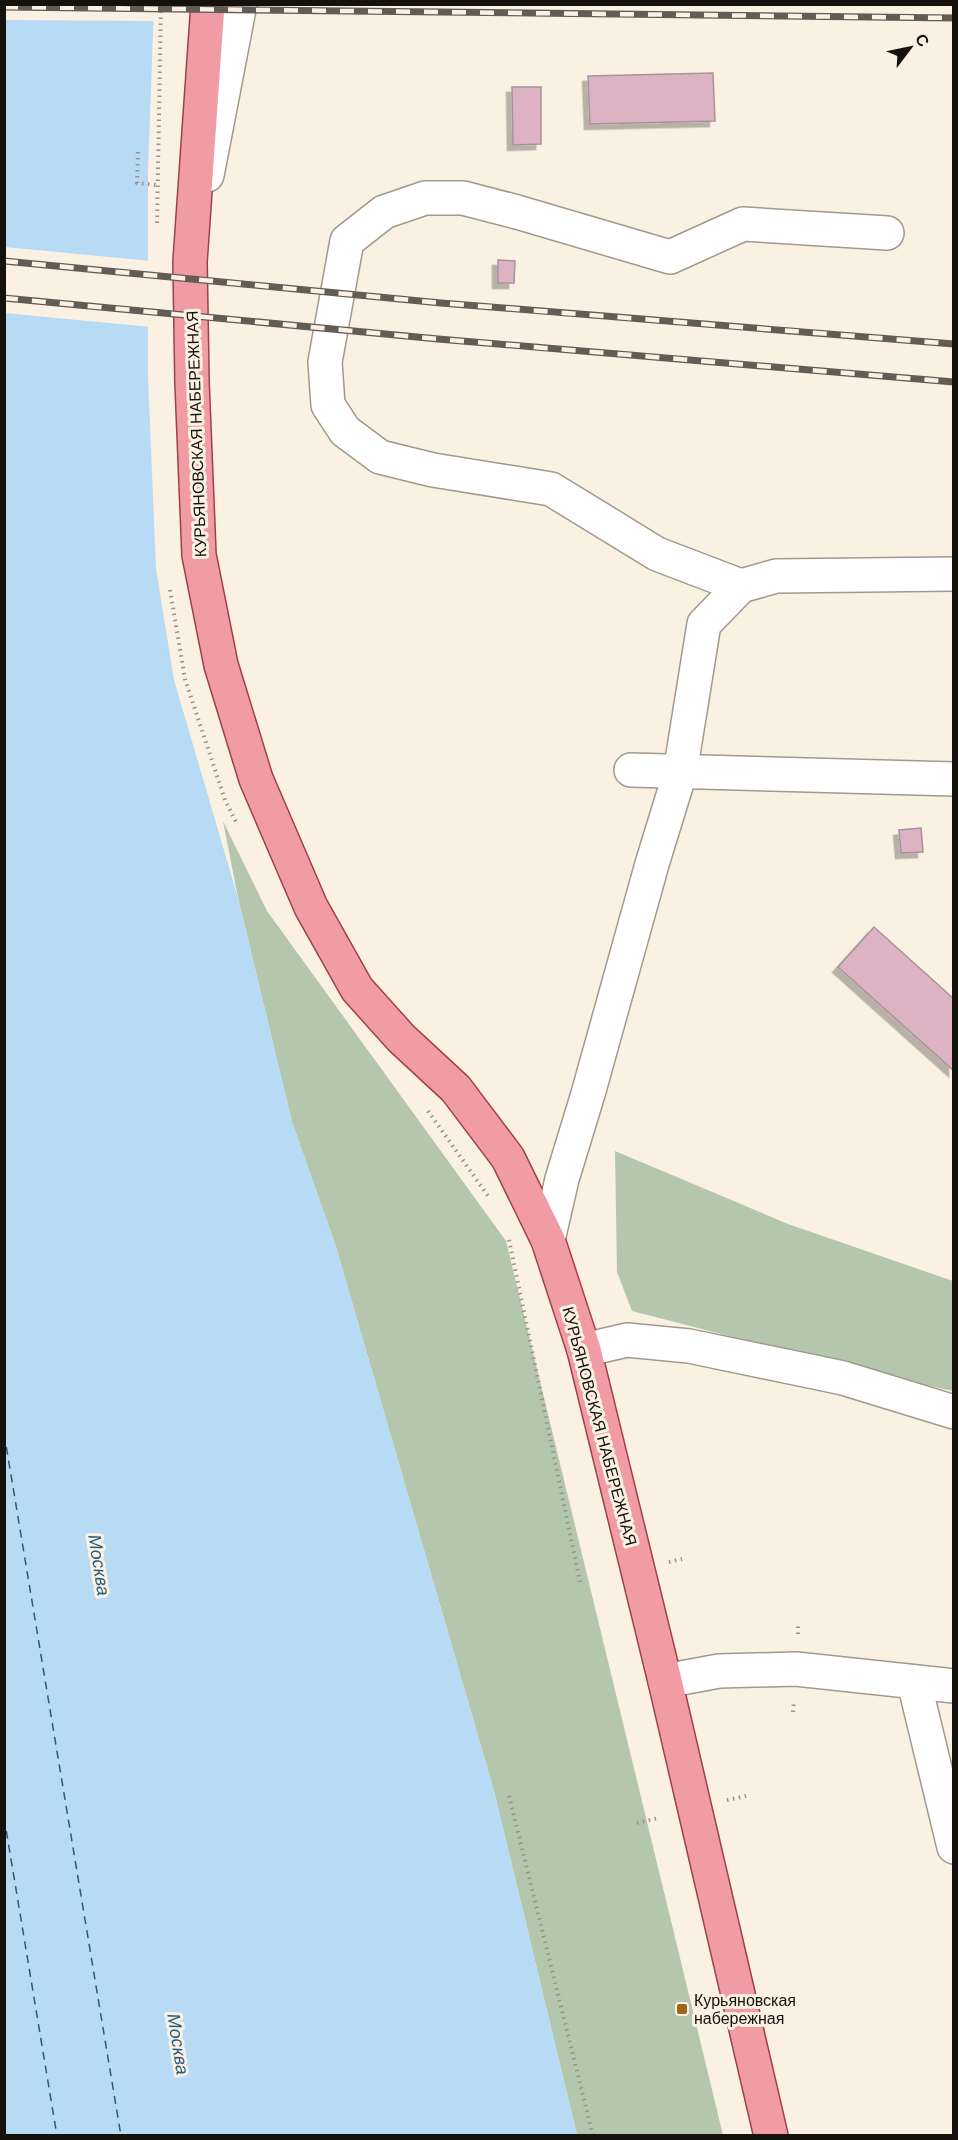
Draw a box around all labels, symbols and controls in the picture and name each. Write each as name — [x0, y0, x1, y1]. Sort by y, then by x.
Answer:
north arrow — [880, 18, 940, 78]
text: С — [912, 31, 933, 50]
street label: КУРЬЯНОВСКАЯ НАБЕРЕЖНАЯ — [184, 310, 209, 558]
street label: КУРЬЯНОВСКАЯ НАБЕРЕЖНАЯ — [559, 1305, 640, 1547]
water label: Москва — [84, 1533, 114, 1597]
place label: Курьяновская набережная — [694, 1992, 796, 2027]
marker: Курьяновская набережная — [675, 2002, 689, 2016]
water label: Москва — [163, 2012, 193, 2076]

